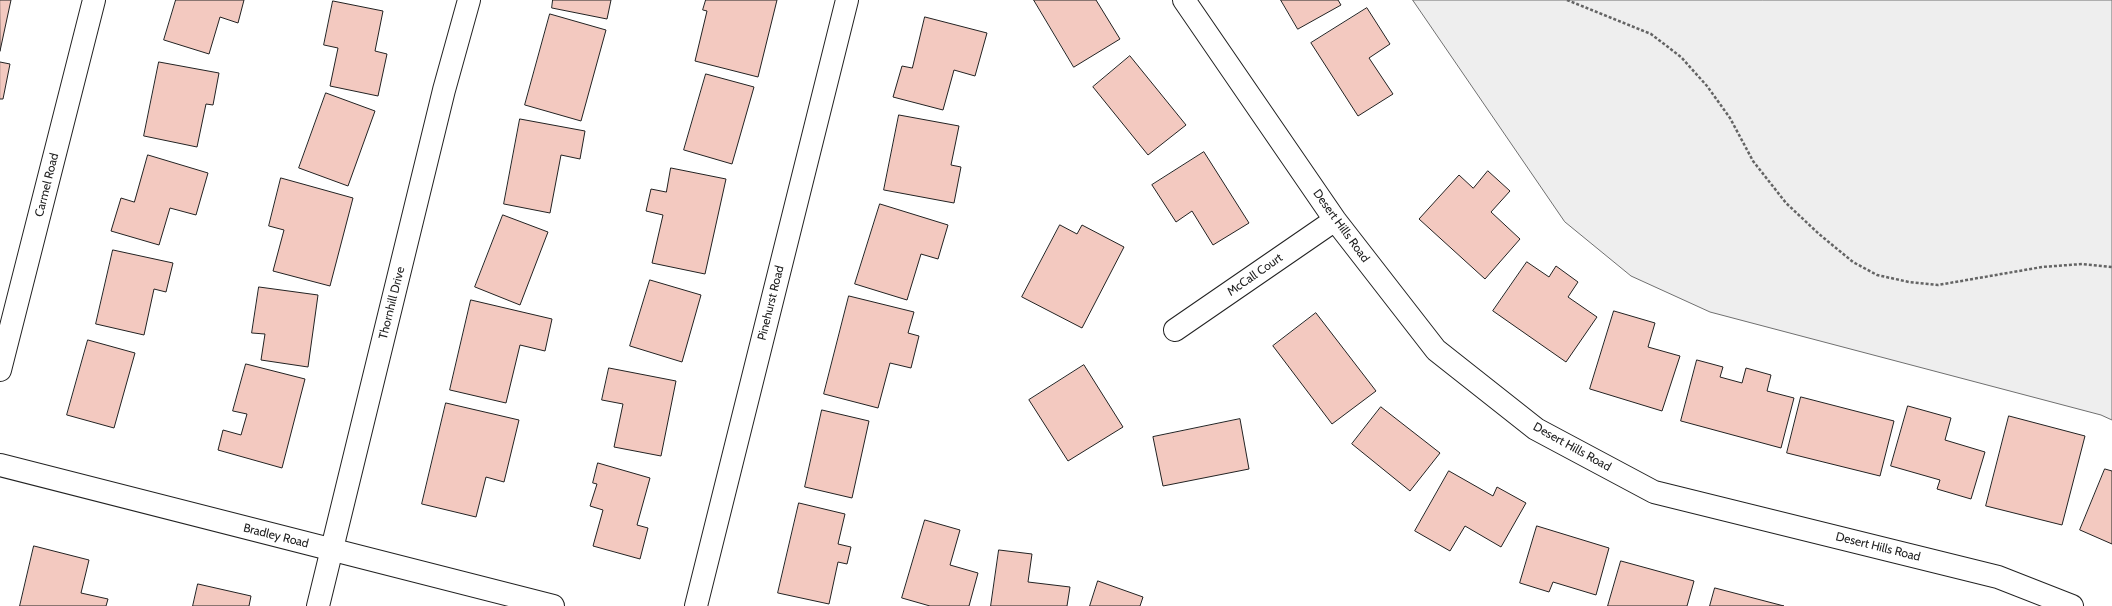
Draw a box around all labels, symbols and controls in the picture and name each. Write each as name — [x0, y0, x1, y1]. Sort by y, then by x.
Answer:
street label: Carmel Road — [32, 152, 62, 218]
street label: Desert Hills Road — [1310, 187, 1372, 265]
street label: McCall Court — [1225, 251, 1285, 299]
street label: Pinehurst Road — [755, 264, 787, 342]
street label: Thornhill Drive — [376, 265, 408, 341]
street label: Desert Hills Road — [1531, 420, 1613, 474]
street label: Bradley Road — [242, 521, 310, 551]
street label: Desert Hills Road — [1834, 530, 1922, 564]

